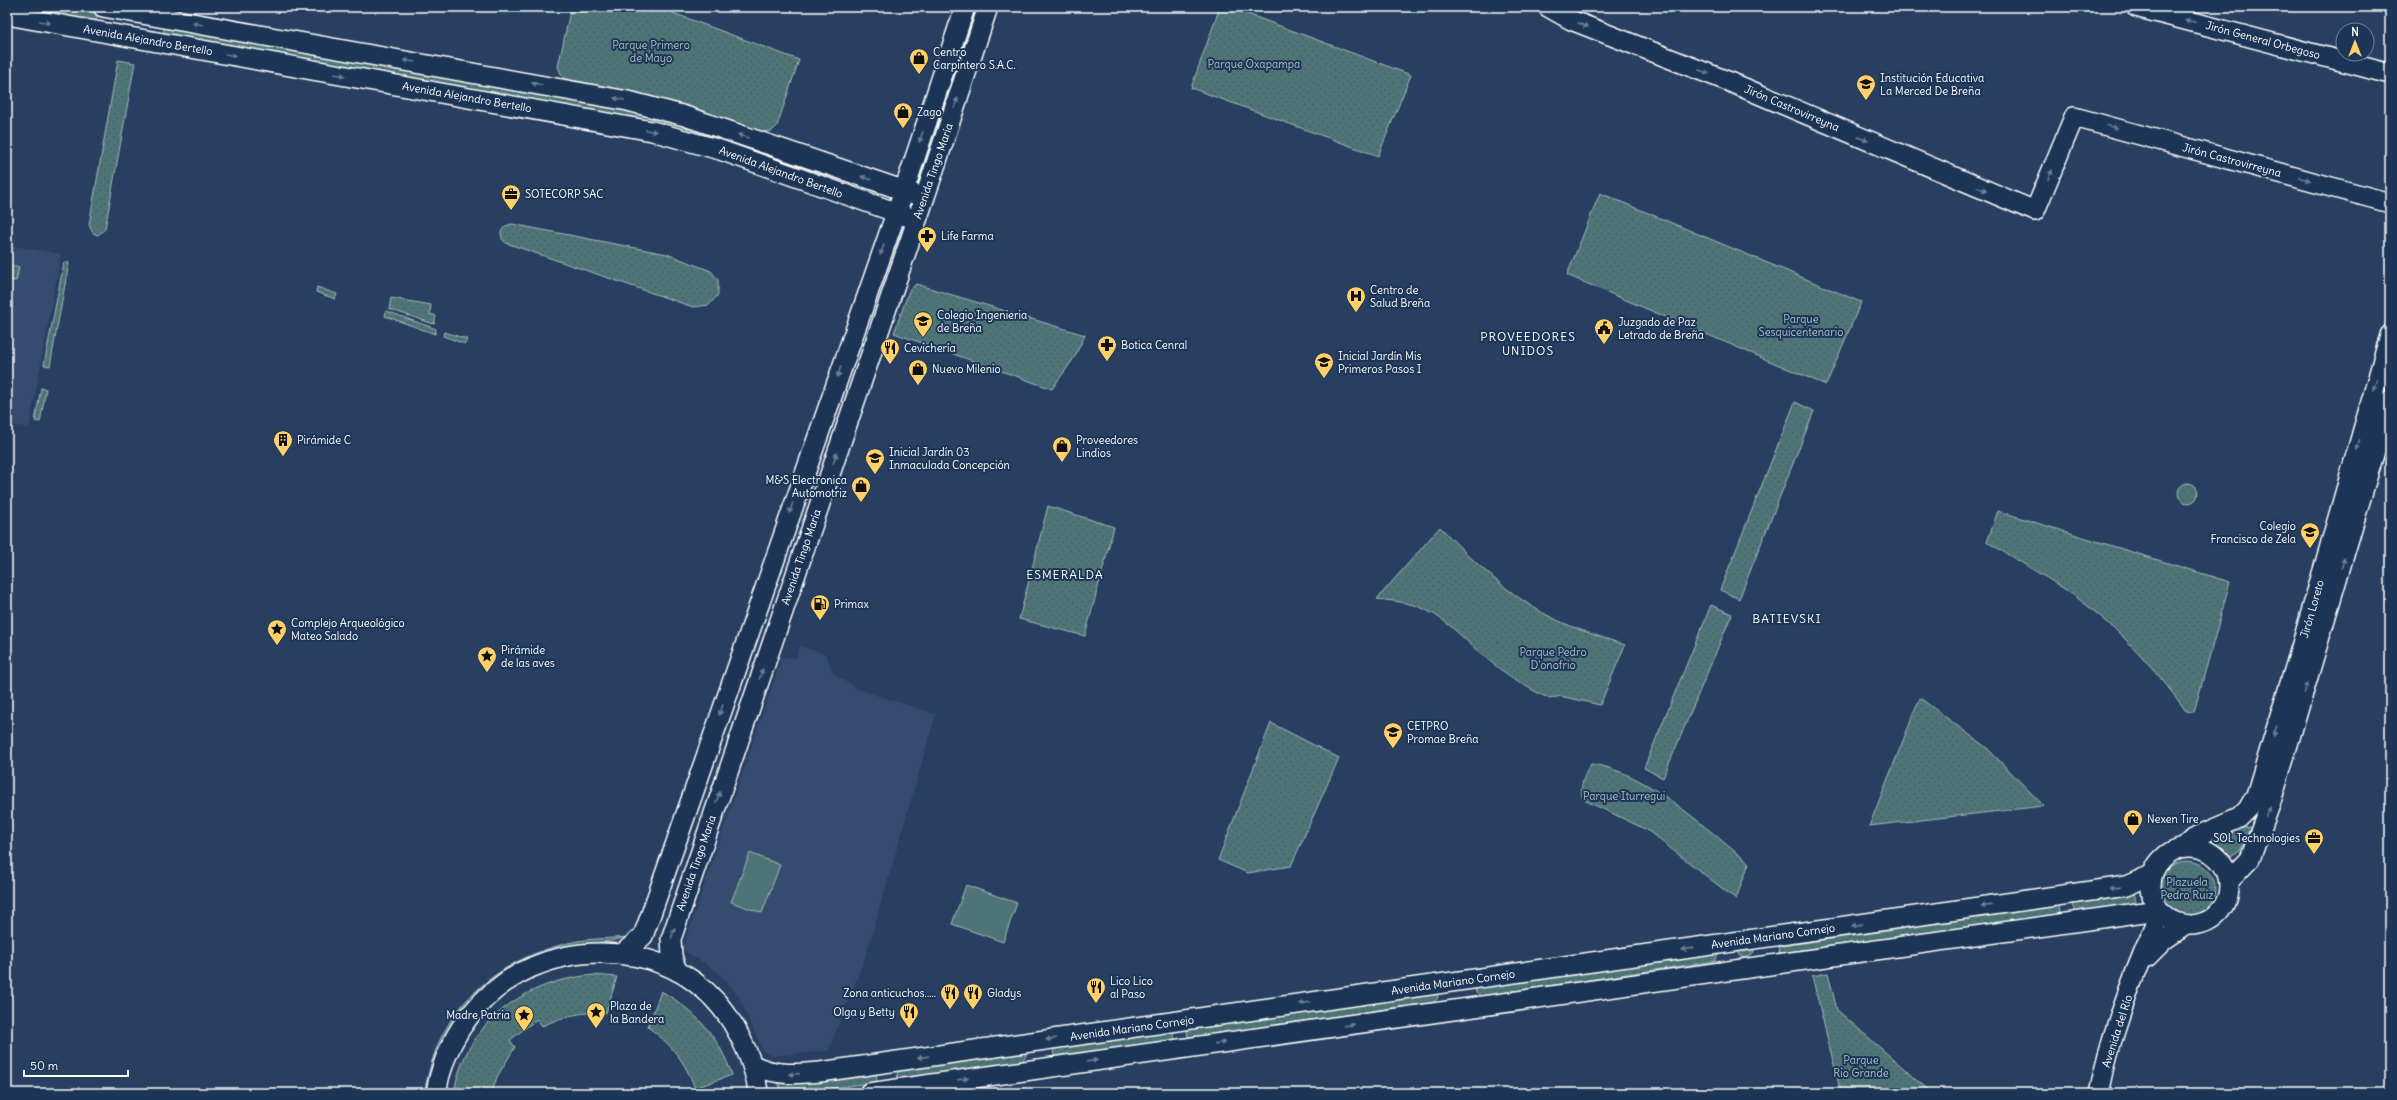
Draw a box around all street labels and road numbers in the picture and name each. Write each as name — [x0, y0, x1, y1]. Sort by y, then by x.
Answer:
street label: Jirón General Orbegoso — [2204, 18, 2322, 62]
street label: Avenida Alejandro Bertello — [82, 22, 214, 58]
street label: Avenida Alejandro Bertello — [401, 79, 533, 115]
street label: Jirón Castrovirreyna — [1742, 82, 1842, 134]
street label: Avenida Tingo María — [910, 121, 956, 221]
street label: Jirón Castrovirreyna — [2181, 140, 2283, 180]
street label: Avenida Alejandro Bertello — [717, 143, 845, 201]
street label: Avenida Tingo María — [778, 507, 824, 607]
street label: Jirón Loreto — [2297, 578, 2327, 640]
street label: Avenida Tingo María — [673, 813, 719, 913]
street label: Avenida Mariano Cornejo — [1710, 920, 1836, 952]
street label: Avenida Mariano Cornejo — [1390, 966, 1516, 998]
street label: Avenida del Río — [2099, 993, 2135, 1069]
street label: Avenida Mariano Cornejo — [1069, 1012, 1195, 1044]

